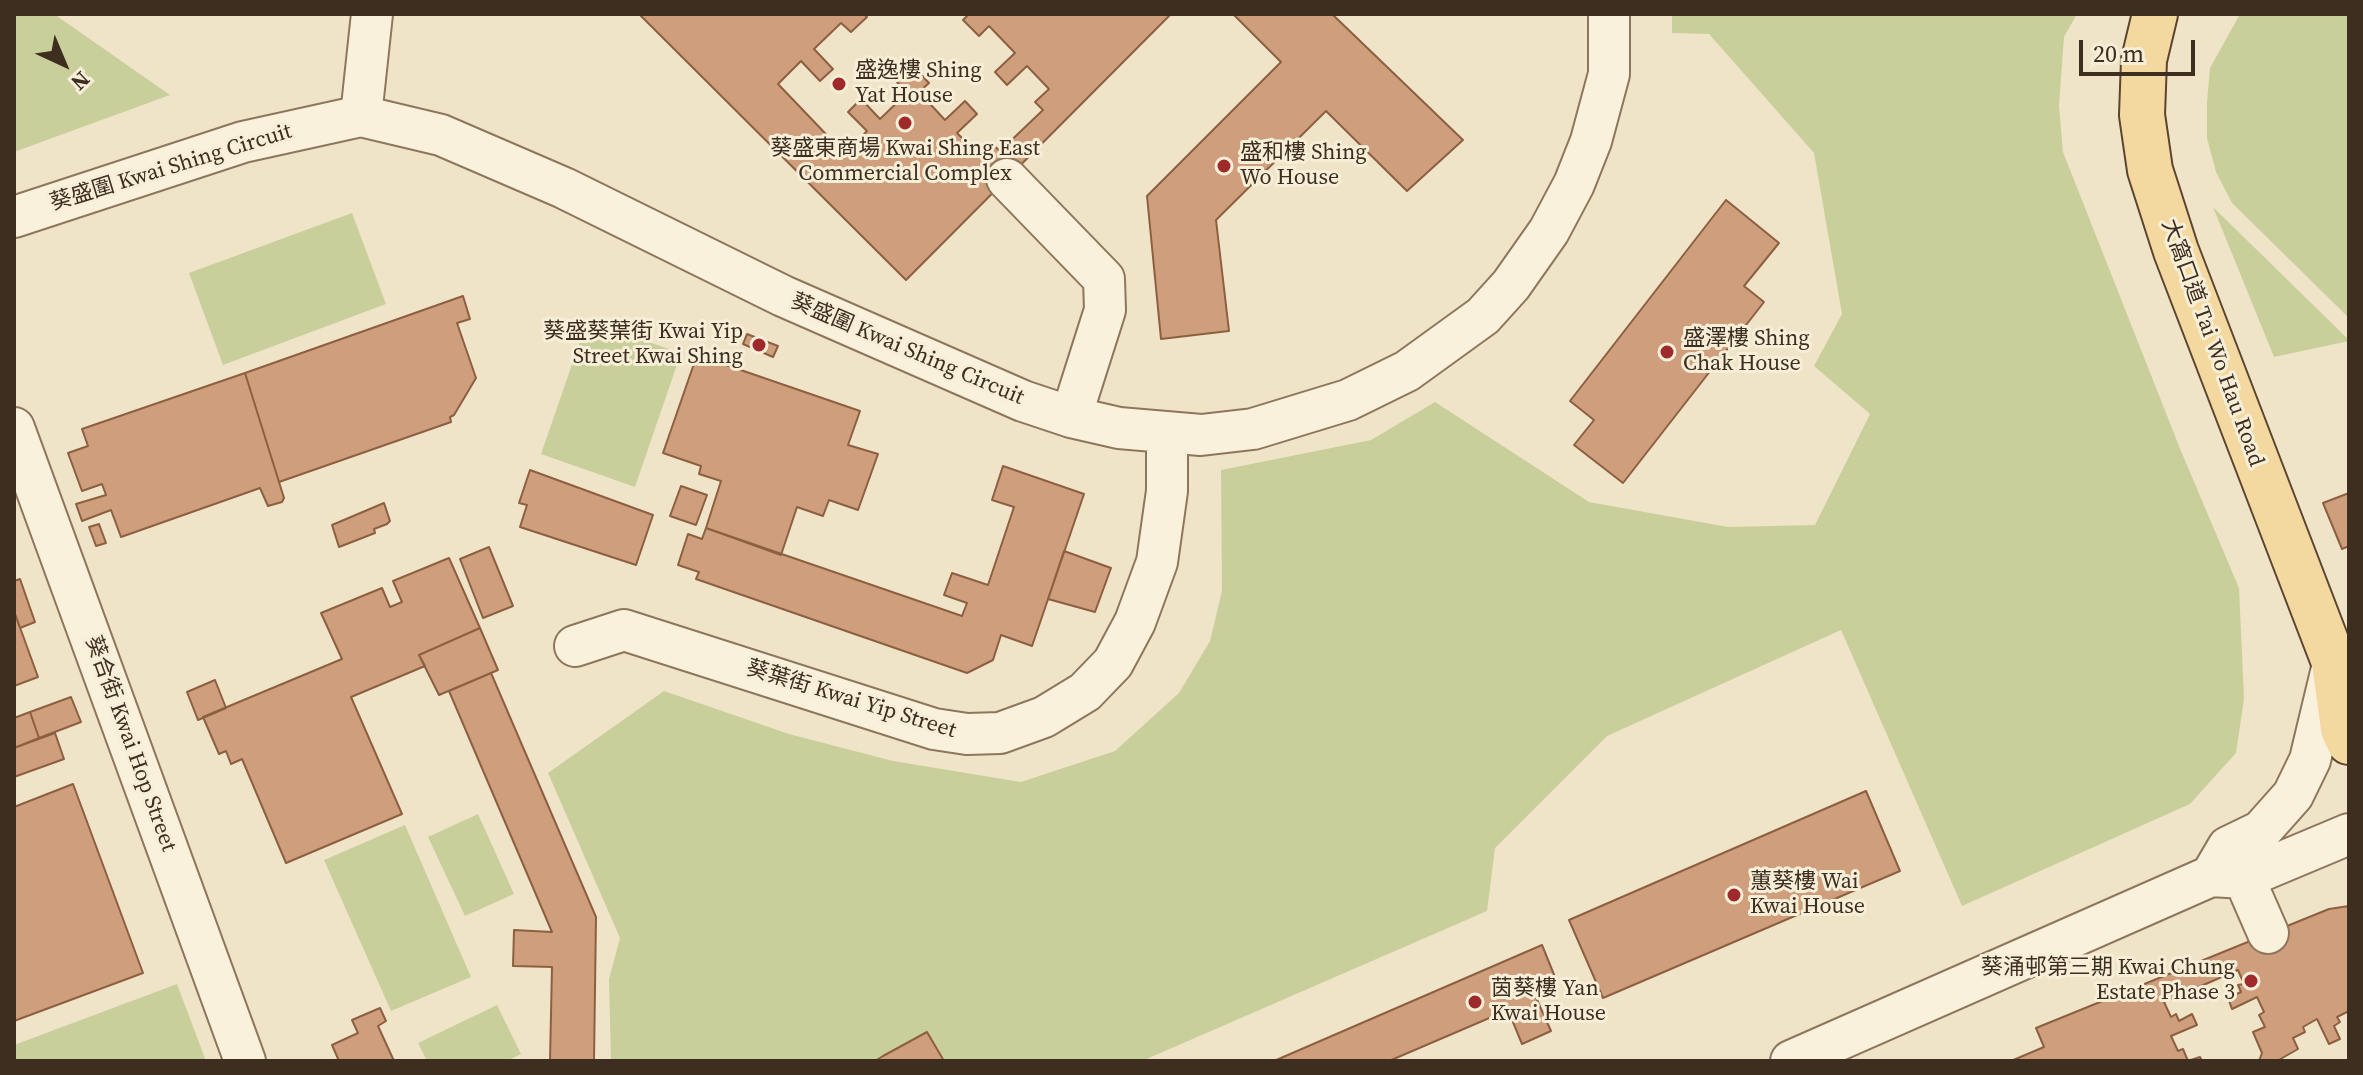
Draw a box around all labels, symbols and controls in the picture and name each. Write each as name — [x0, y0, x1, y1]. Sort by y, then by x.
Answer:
north arrow — [24, 24, 104, 104]
scale bar — [2083, 24, 2199, 74]
text: 20 m — [2093, 37, 2144, 70]
place label: 盛逸樓 Shing Yat House — [855, 58, 982, 110]
text: N — [64, 65, 97, 98]
marker: 盛逸樓 Shing Yat House — [830, 75, 848, 93]
marker: 葵盛東商場 Kwai Shing East Commercial Complex — [896, 114, 914, 132]
street label: 葵盛圍 Kwai Shing Circuit — [47, 119, 295, 217]
place label: 葵盛東商場 Kwai Shing East Commercial Complex — [770, 136, 1040, 188]
place label: 盛和樓 Shing Wo House — [1240, 140, 1367, 192]
marker: 盛和樓 Shing Wo House — [1215, 157, 1233, 175]
street label: 大窩口道 Tai Wo Hau Road — [2155, 216, 2269, 470]
street label: 葵盛圍 Kwai Shing Circuit — [786, 289, 1028, 411]
place label: 葵盛葵葉街 Kwai Yip Street Kwai Shing — [543, 319, 743, 370]
place label: 盛澤樓 Shing Chak House — [1683, 326, 1810, 378]
marker: 葵盛葵葉街 Kwai Yip Street Kwai Shing — [750, 336, 768, 354]
marker: 盛澤樓 Shing Chak House — [1658, 343, 1676, 361]
street label: 葵合街 Kwai Hop Street — [79, 633, 181, 855]
street label: 葵葉街 Kwai Yip Street — [743, 656, 959, 744]
place label: 蕙葵樓 Wai Kwai House — [1750, 869, 1865, 920]
marker: 蕙葵樓 Wai Kwai House — [1725, 886, 1743, 904]
place label: 葵涌邨第三期 Kwai Chung Estate Phase 3 — [1981, 955, 2235, 1006]
marker: 葵涌邨第三期 Kwai Chung Estate Phase 3 — [2242, 972, 2260, 990]
place label: 茵葵樓 Yan Kwai House — [1491, 976, 1606, 1028]
marker: 茵葵樓 Yan Kwai House — [1466, 993, 1484, 1011]

